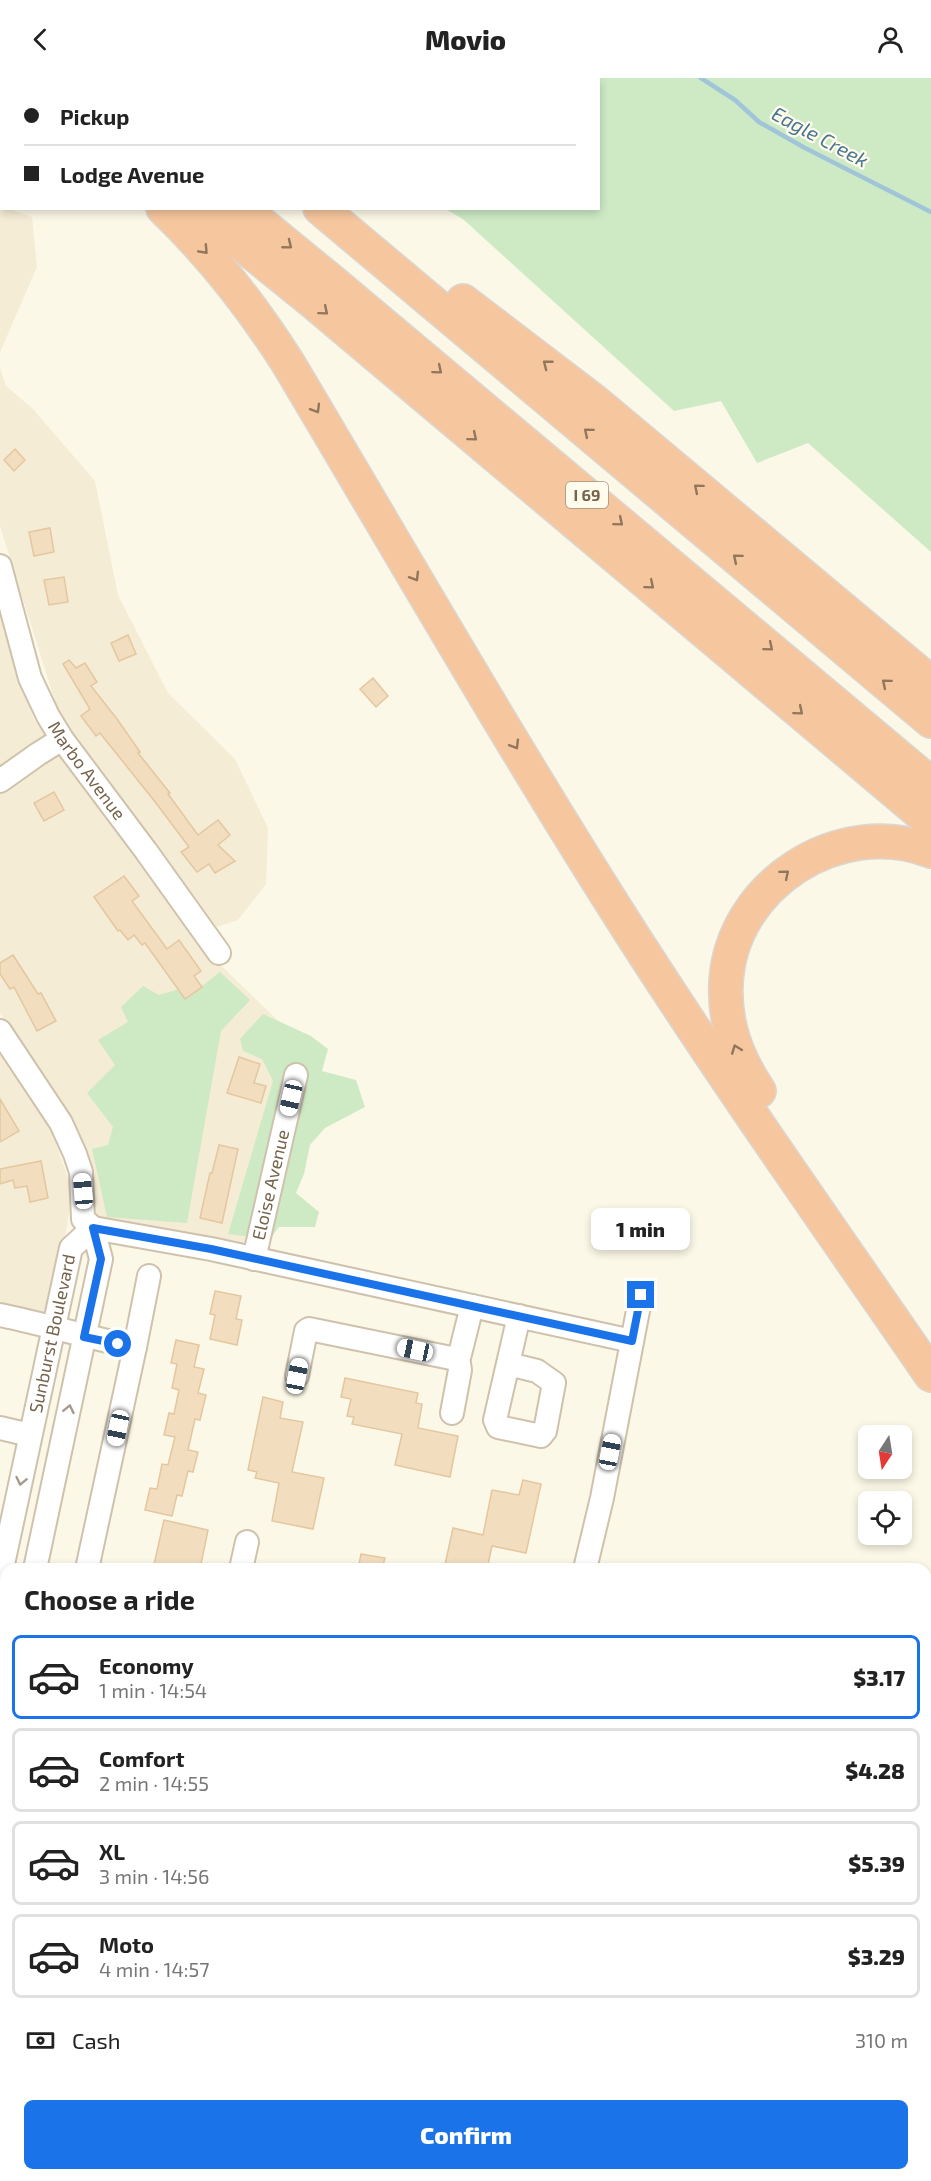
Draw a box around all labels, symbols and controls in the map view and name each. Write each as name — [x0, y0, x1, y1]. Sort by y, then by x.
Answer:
icon: back — [24, 23, 57, 56]
text: Movio — [425, 23, 506, 55]
icon: person — [874, 23, 907, 56]
water label: Eagle Creek — [768, 101, 873, 172]
text: Pickup — [60, 103, 129, 129]
text: Lodge Avenue — [60, 161, 204, 187]
one-way arrow — [281, 238, 292, 249]
one-way arrow — [197, 243, 208, 254]
one-way arrow — [317, 304, 328, 315]
one-way arrow — [543, 361, 554, 372]
one-way arrow — [431, 362, 442, 373]
one-way arrow — [308, 403, 320, 413]
one-way arrow — [583, 428, 594, 439]
one-way arrow — [466, 429, 477, 440]
road number: I 69 — [566, 482, 608, 508]
one-way arrow — [694, 484, 705, 495]
one-way arrow — [612, 515, 623, 526]
one-way arrow — [733, 554, 744, 565]
one-way arrow — [408, 571, 420, 581]
one-way arrow — [643, 578, 654, 589]
one-way arrow — [762, 640, 773, 651]
one-way arrow — [882, 679, 893, 690]
one-way arrow — [792, 704, 803, 715]
street label: Marbo Avenue — [44, 717, 131, 824]
one-way arrow — [507, 739, 519, 749]
one-way arrow — [778, 871, 789, 882]
one-way arrow — [731, 1044, 744, 1055]
car — [278, 1078, 304, 1118]
street label: Eloise Avenue — [247, 1127, 293, 1242]
car — [72, 1172, 94, 1210]
callout: 1 min — [592, 1208, 690, 1250]
text: 1 min — [616, 1217, 665, 1241]
street label: Sunburst Boulevard — [24, 1252, 79, 1415]
route end — [627, 1281, 654, 1308]
route start — [104, 1330, 131, 1357]
car — [396, 1337, 434, 1363]
car — [285, 1357, 309, 1395]
one-way arrow — [62, 1404, 75, 1414]
car — [105, 1409, 131, 1447]
north arrow — [858, 1425, 912, 1479]
map controls — [858, 1425, 912, 1545]
car — [598, 1433, 622, 1471]
one-way arrow — [15, 1476, 28, 1486]
button: locate — [858, 1491, 912, 1545]
text: Choose a ride — [24, 1583, 195, 1615]
icon: car — [27, 1650, 81, 1704]
text: Economy — [99, 1652, 194, 1678]
text: $3.17 — [853, 1664, 905, 1690]
text: 1 min · 14:54 — [99, 1678, 207, 1702]
icon: car — [27, 1743, 81, 1797]
text: Comfort — [99, 1745, 184, 1771]
text: $4.28 — [845, 1757, 905, 1783]
text: 2 min · 14:55 — [99, 1771, 209, 1795]
icon: car — [27, 1836, 81, 1890]
text: XL — [99, 1838, 125, 1864]
text: $5.39 — [848, 1850, 905, 1876]
text: 3 min · 14:56 — [99, 1864, 209, 1888]
icon: car — [27, 1929, 81, 1983]
text: Moto — [99, 1931, 154, 1957]
text: $3.29 — [848, 1943, 905, 1969]
text: 4 min · 14:57 — [99, 1957, 209, 1981]
icon: cash — [24, 2024, 57, 2057]
text: Cash — [72, 2027, 121, 2053]
text: 310 m — [855, 2028, 908, 2052]
button: Confirm — [24, 2100, 908, 2169]

